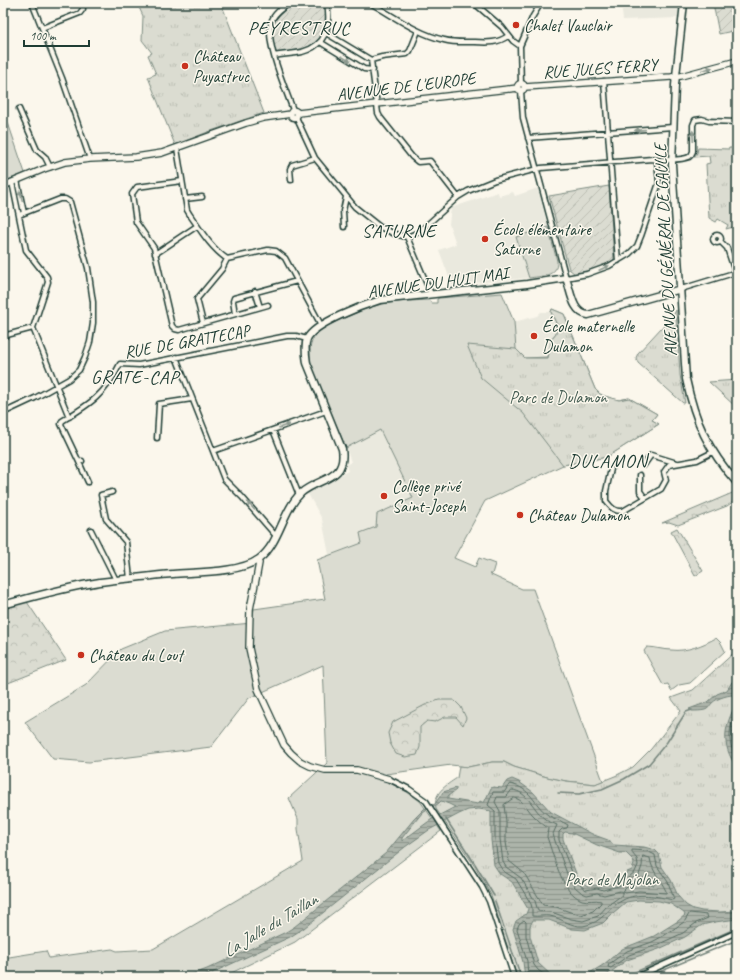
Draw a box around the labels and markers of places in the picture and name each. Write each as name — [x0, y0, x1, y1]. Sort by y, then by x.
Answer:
place label: Chalet Vauclair — [524, 15, 613, 36]
marker: Chalet Vauclair — [511, 20, 521, 30]
place label: Château Puyastruc — [193, 46, 250, 87]
marker: Château Puyastruc — [180, 61, 190, 71]
place label: École élémentaire Saturne — [493, 218, 592, 260]
marker: École élémentaire Saturne — [480, 234, 490, 244]
place label: École maternelle Dulamon — [542, 315, 636, 357]
marker: École maternelle Dulamon — [529, 331, 539, 341]
place label: Collège privé Saint-Joseph — [392, 476, 466, 517]
marker: Collège privé Saint-Joseph — [379, 491, 389, 501]
place label: Château Dulamon — [528, 505, 631, 526]
marker: Château Dulamon — [515, 510, 525, 520]
place label: Château du Lout — [89, 645, 185, 666]
marker: Château du Lout — [76, 650, 86, 660]

